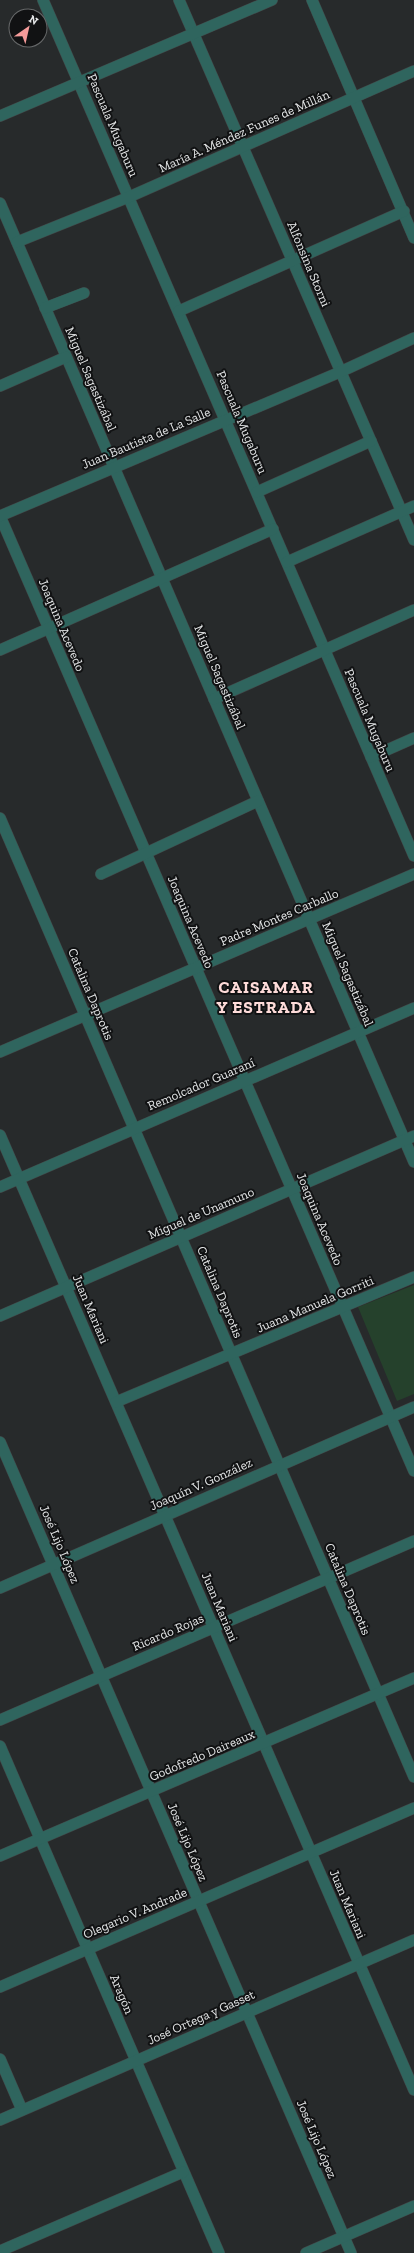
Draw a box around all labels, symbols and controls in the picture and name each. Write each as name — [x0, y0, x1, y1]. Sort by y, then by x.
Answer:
north arrow — [8, 8, 48, 48]
text: N — [26, 12, 41, 28]
street label: Pascuala Mugaburu — [85, 71, 142, 179]
street label: María A. Méndez Funes de Millán — [156, 86, 332, 176]
street label: Alfonsina Storni — [284, 219, 334, 309]
street label: Miguel Sagastizábal — [62, 325, 120, 434]
street label: Pascuala Mugaburu — [214, 368, 271, 476]
street label: Juan Bautista de La Salle — [80, 404, 212, 472]
street label: Joaquina Acevedo — [36, 576, 88, 674]
street label: Miguel Sagastizábal — [191, 623, 249, 732]
street label: Pascuala Mugaburu — [342, 666, 399, 774]
street label: Joaquina Acevedo — [165, 873, 217, 971]
street label: Padre Montes Carballo — [218, 885, 341, 949]
street label: Miguel Sagastizábal — [319, 920, 377, 1029]
street label: Catalina Daprotis — [65, 946, 117, 1042]
district label: CAISAMAR Y ESTRADA — [217, 977, 315, 1017]
street label: Remolcador Guaraní — [145, 1054, 257, 1113]
street label: Joaquina Acevedo — [294, 1170, 346, 1268]
street label: Miguel de Unamuno — [146, 1184, 257, 1242]
street label: Catalina Daprotis — [194, 1244, 246, 1340]
street label: Juan Mariani — [70, 1272, 112, 1346]
street label: Juana Manuela Gorriti — [254, 1272, 376, 1335]
street label: Joaquín V. González — [147, 1455, 255, 1513]
street label: José Lijo López — [36, 1503, 83, 1586]
street label: Catalina Daprotis — [322, 1541, 374, 1637]
street label: Juan Mariani — [199, 1570, 241, 1644]
street label: Ricardo Rojas — [130, 1610, 207, 1655]
street label: Godofredo Daireaux — [147, 1726, 257, 1784]
street label: José Lijo López — [164, 1801, 211, 1884]
street label: Juan Mariani — [327, 1867, 369, 1941]
street label: Olegario V. Andrade — [81, 1884, 189, 1942]
street label: Aragón — [107, 1972, 137, 2016]
street label: José Ortega y Gasset — [145, 1987, 257, 2047]
street label: José Lijo López — [293, 2098, 340, 2181]

